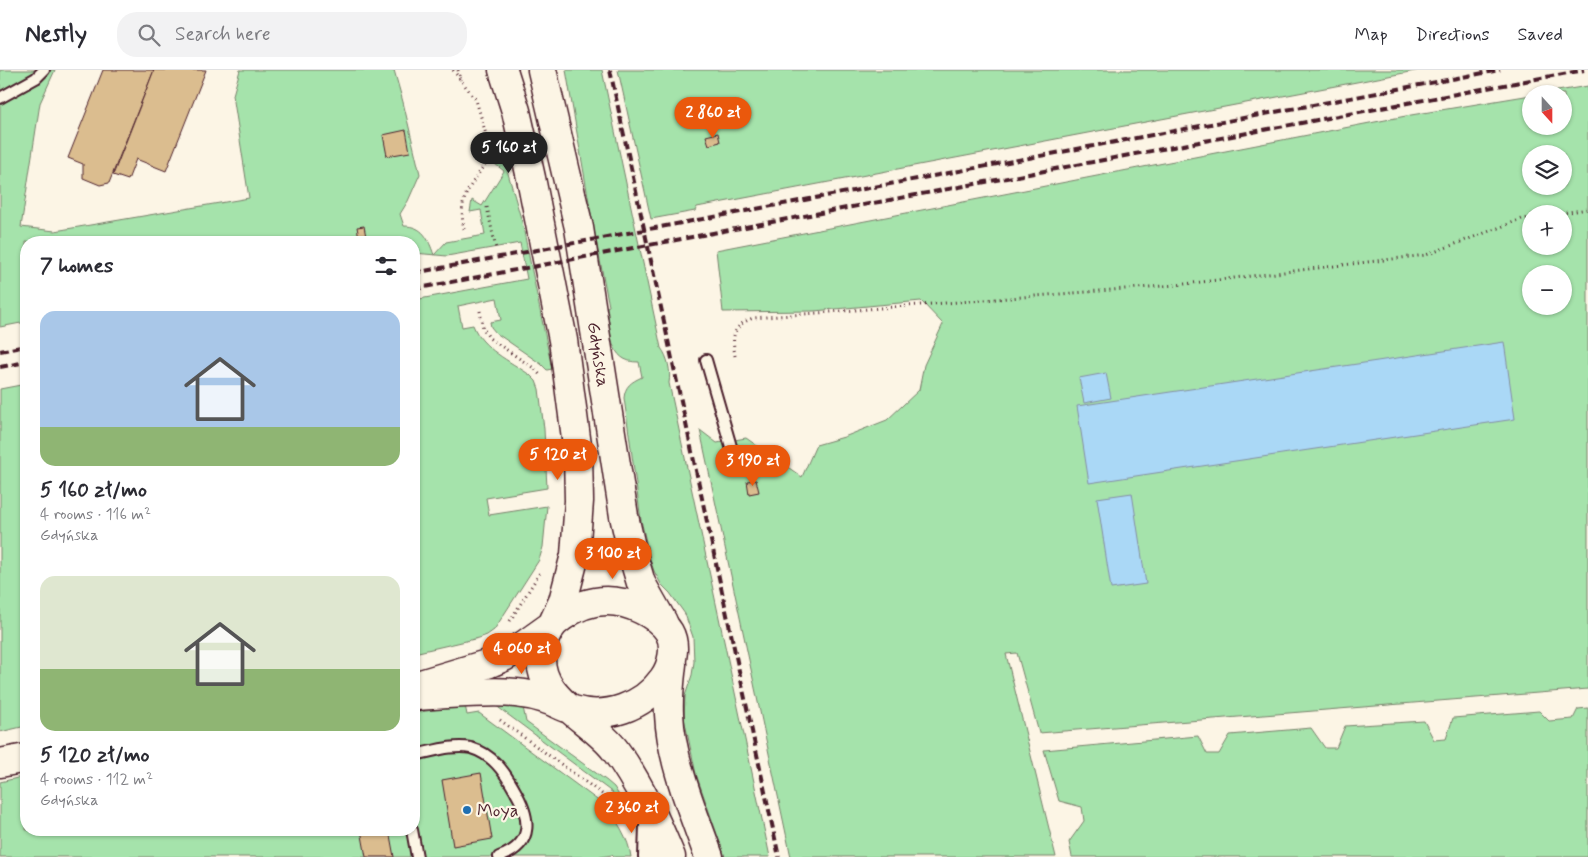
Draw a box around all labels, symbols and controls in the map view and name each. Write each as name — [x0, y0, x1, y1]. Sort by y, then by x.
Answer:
search box — [117, 12, 467, 57]
text: Nestly — [25, 19, 87, 50]
icon: search — [135, 21, 163, 49]
text: Search here — [175, 22, 271, 47]
text: Map — [1355, 23, 1388, 47]
text: Directions — [1416, 23, 1490, 47]
text: Saved — [1518, 23, 1563, 47]
north arrow — [1522, 85, 1572, 135]
map controls — [1522, 85, 1572, 315]
pin: 2 860 zł — [661, 97, 765, 139]
text: 2 860 zł — [685, 102, 741, 123]
pin: 5 160 zł — [457, 132, 561, 174]
text: 5 160 zł — [482, 137, 536, 158]
button: layers — [1522, 145, 1572, 195]
button: + — [1522, 205, 1572, 255]
text: 7 homes — [40, 252, 113, 280]
icon: filters — [372, 252, 400, 280]
button: − — [1522, 265, 1572, 315]
street label: Gdyńska — [581, 320, 615, 389]
icon: home — [175, 344, 265, 434]
pin: 5 120 zł — [506, 438, 610, 481]
text: 5 120 zł — [530, 444, 586, 465]
pin: 3 190 zł — [701, 444, 805, 487]
text: 3 190 zł — [726, 450, 780, 471]
text: 5 160 zł/mo — [40, 476, 147, 504]
text: 4 rooms · 116 m² — [40, 504, 151, 525]
text: Gdyńska — [40, 525, 98, 546]
pin: 3 100 zł — [561, 538, 665, 580]
text: 3 100 zł — [586, 543, 640, 564]
icon: home — [175, 609, 265, 699]
pin: 4 060 zł — [470, 632, 574, 675]
text: 4 060 zł — [494, 638, 550, 659]
text: 5 120 zł/mo — [40, 741, 150, 769]
text: 4 rooms · 112 m² — [40, 769, 153, 790]
text: Gdyńska — [40, 790, 98, 811]
pin: 2 360 zł — [580, 792, 684, 834]
text: 2 360 zł — [605, 797, 659, 818]
place label: Moya — [477, 799, 518, 823]
marker: Moya — [461, 804, 473, 816]

